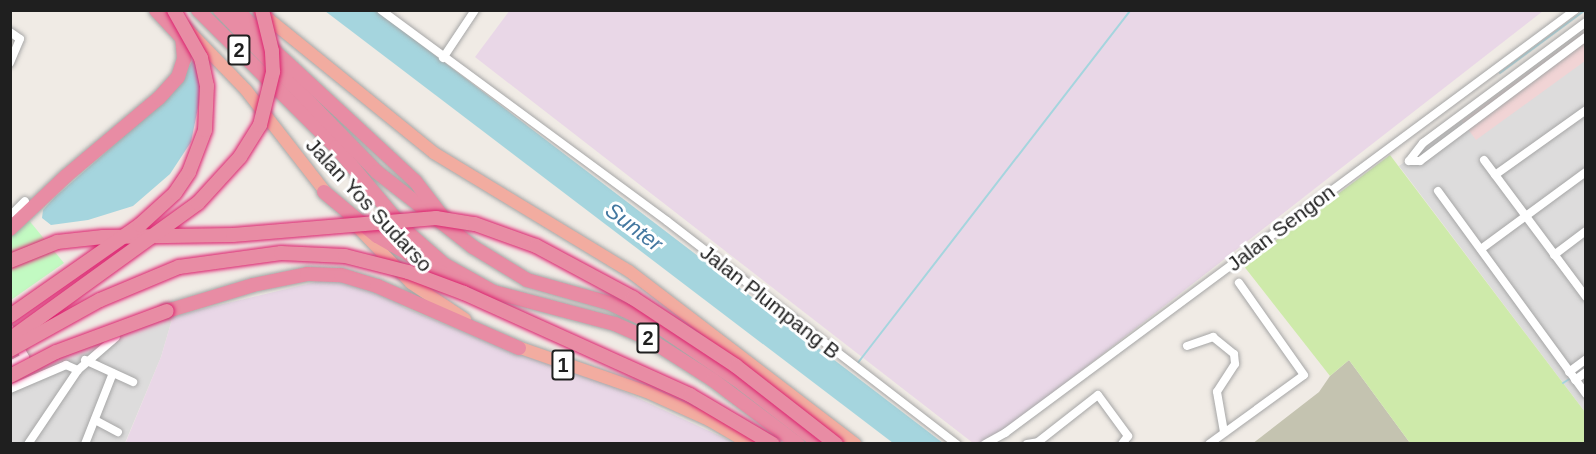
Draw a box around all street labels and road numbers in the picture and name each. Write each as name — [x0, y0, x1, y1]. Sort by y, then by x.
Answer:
road number: 2 — [227, 33, 251, 67]
street label: Jalan Yos Sudarso — [300, 133, 438, 277]
street label: Jalan Sengon — [1222, 179, 1340, 277]
street label: Jalan Plumpang B — [695, 240, 845, 364]
road number: 2 — [636, 321, 660, 355]
road number: 1 — [551, 348, 575, 382]

